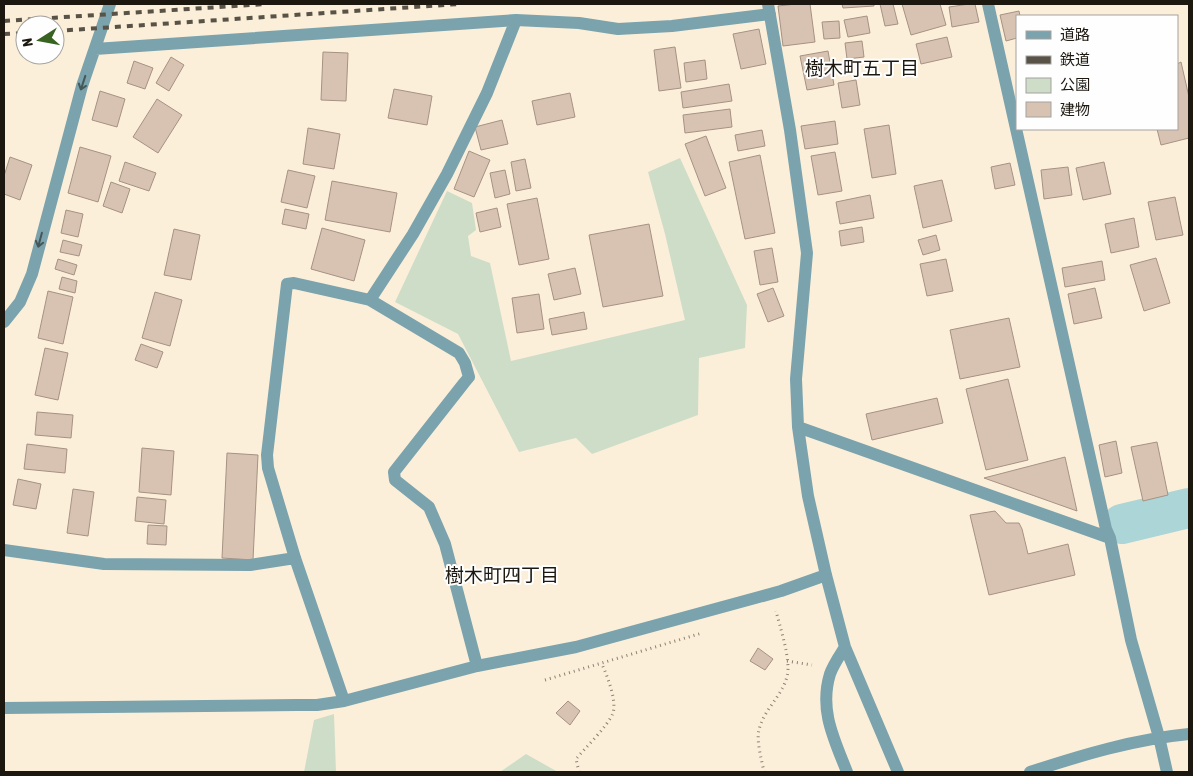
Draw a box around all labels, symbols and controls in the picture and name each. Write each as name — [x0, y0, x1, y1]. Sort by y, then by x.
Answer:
north arrow — [15, 15, 65, 65]
legend — [1016, 15, 1178, 130]
text: 道路 — [1060, 26, 1090, 43]
text: N — [19, 37, 36, 48]
text: 鉄道 — [1060, 51, 1090, 68]
district label: 樹木町五丁目 — [805, 57, 919, 79]
one-way arrow — [78, 75, 87, 90]
text: 公園 — [1060, 76, 1090, 93]
text: 建物 — [1060, 101, 1090, 118]
one-way arrow — [35, 231, 44, 247]
district label: 樹木町四丁目 — [445, 564, 559, 586]

